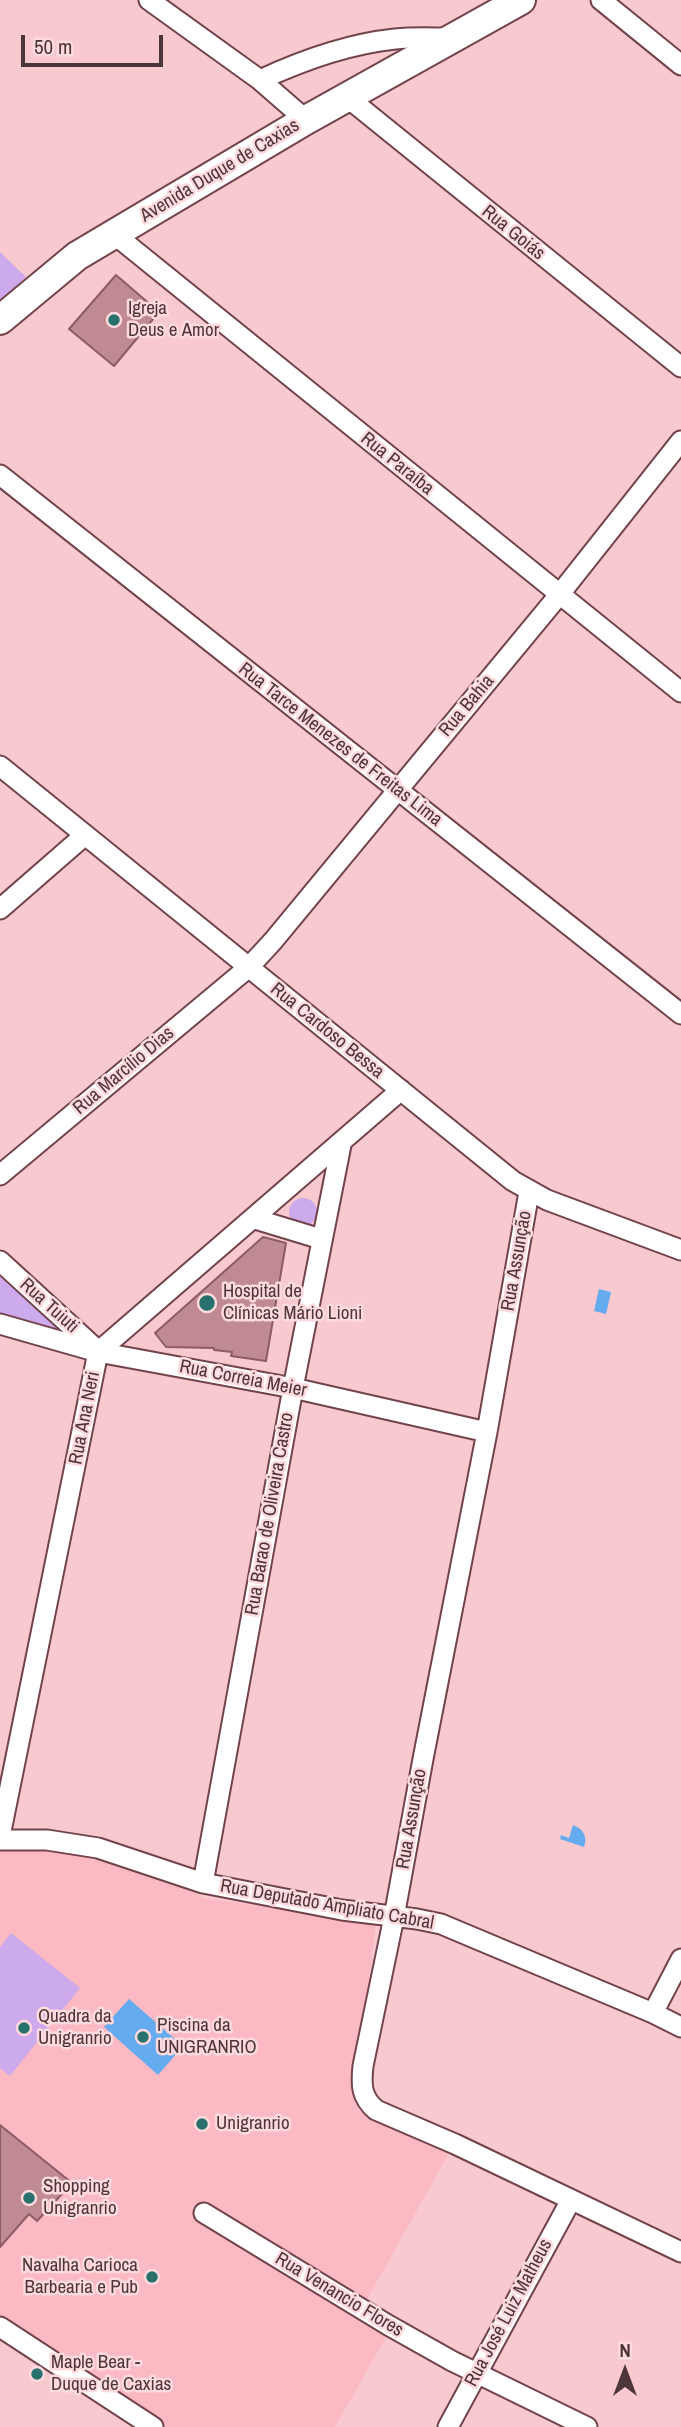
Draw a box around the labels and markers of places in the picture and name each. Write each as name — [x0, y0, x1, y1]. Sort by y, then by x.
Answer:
place label: Igreja Deus e Amor — [128, 298, 219, 342]
marker: Igreja Deus e Amor — [106, 312, 122, 328]
place label: Hospital de Clínicas Mário Lioni — [223, 1281, 362, 1325]
marker: Hospital de Clínicas Mário Lioni — [197, 1293, 217, 1313]
place label: Quadra da Unigranrio — [38, 2006, 112, 2050]
place label: Piscina da UNIGRANRIO — [157, 2015, 257, 2059]
marker: Quadra da Unigranrio — [16, 2020, 32, 2036]
marker: Piscina da UNIGRANRIO — [135, 2029, 151, 2045]
place label: Unigranrio — [216, 2113, 290, 2135]
marker: Unigranrio — [194, 2116, 210, 2132]
place label: Shopping Unigranrio — [43, 2176, 117, 2220]
marker: Shopping Unigranrio — [21, 2190, 37, 2206]
place label: Navalha Carioca Barbearia e Pub — [22, 2255, 138, 2299]
marker: Navalha Carioca Barbearia e Pub — [144, 2269, 160, 2285]
place label: Maple Bear - Duque de Caxias — [51, 2352, 171, 2396]
marker: Maple Bear - Duque de Caxias — [29, 2366, 45, 2382]

